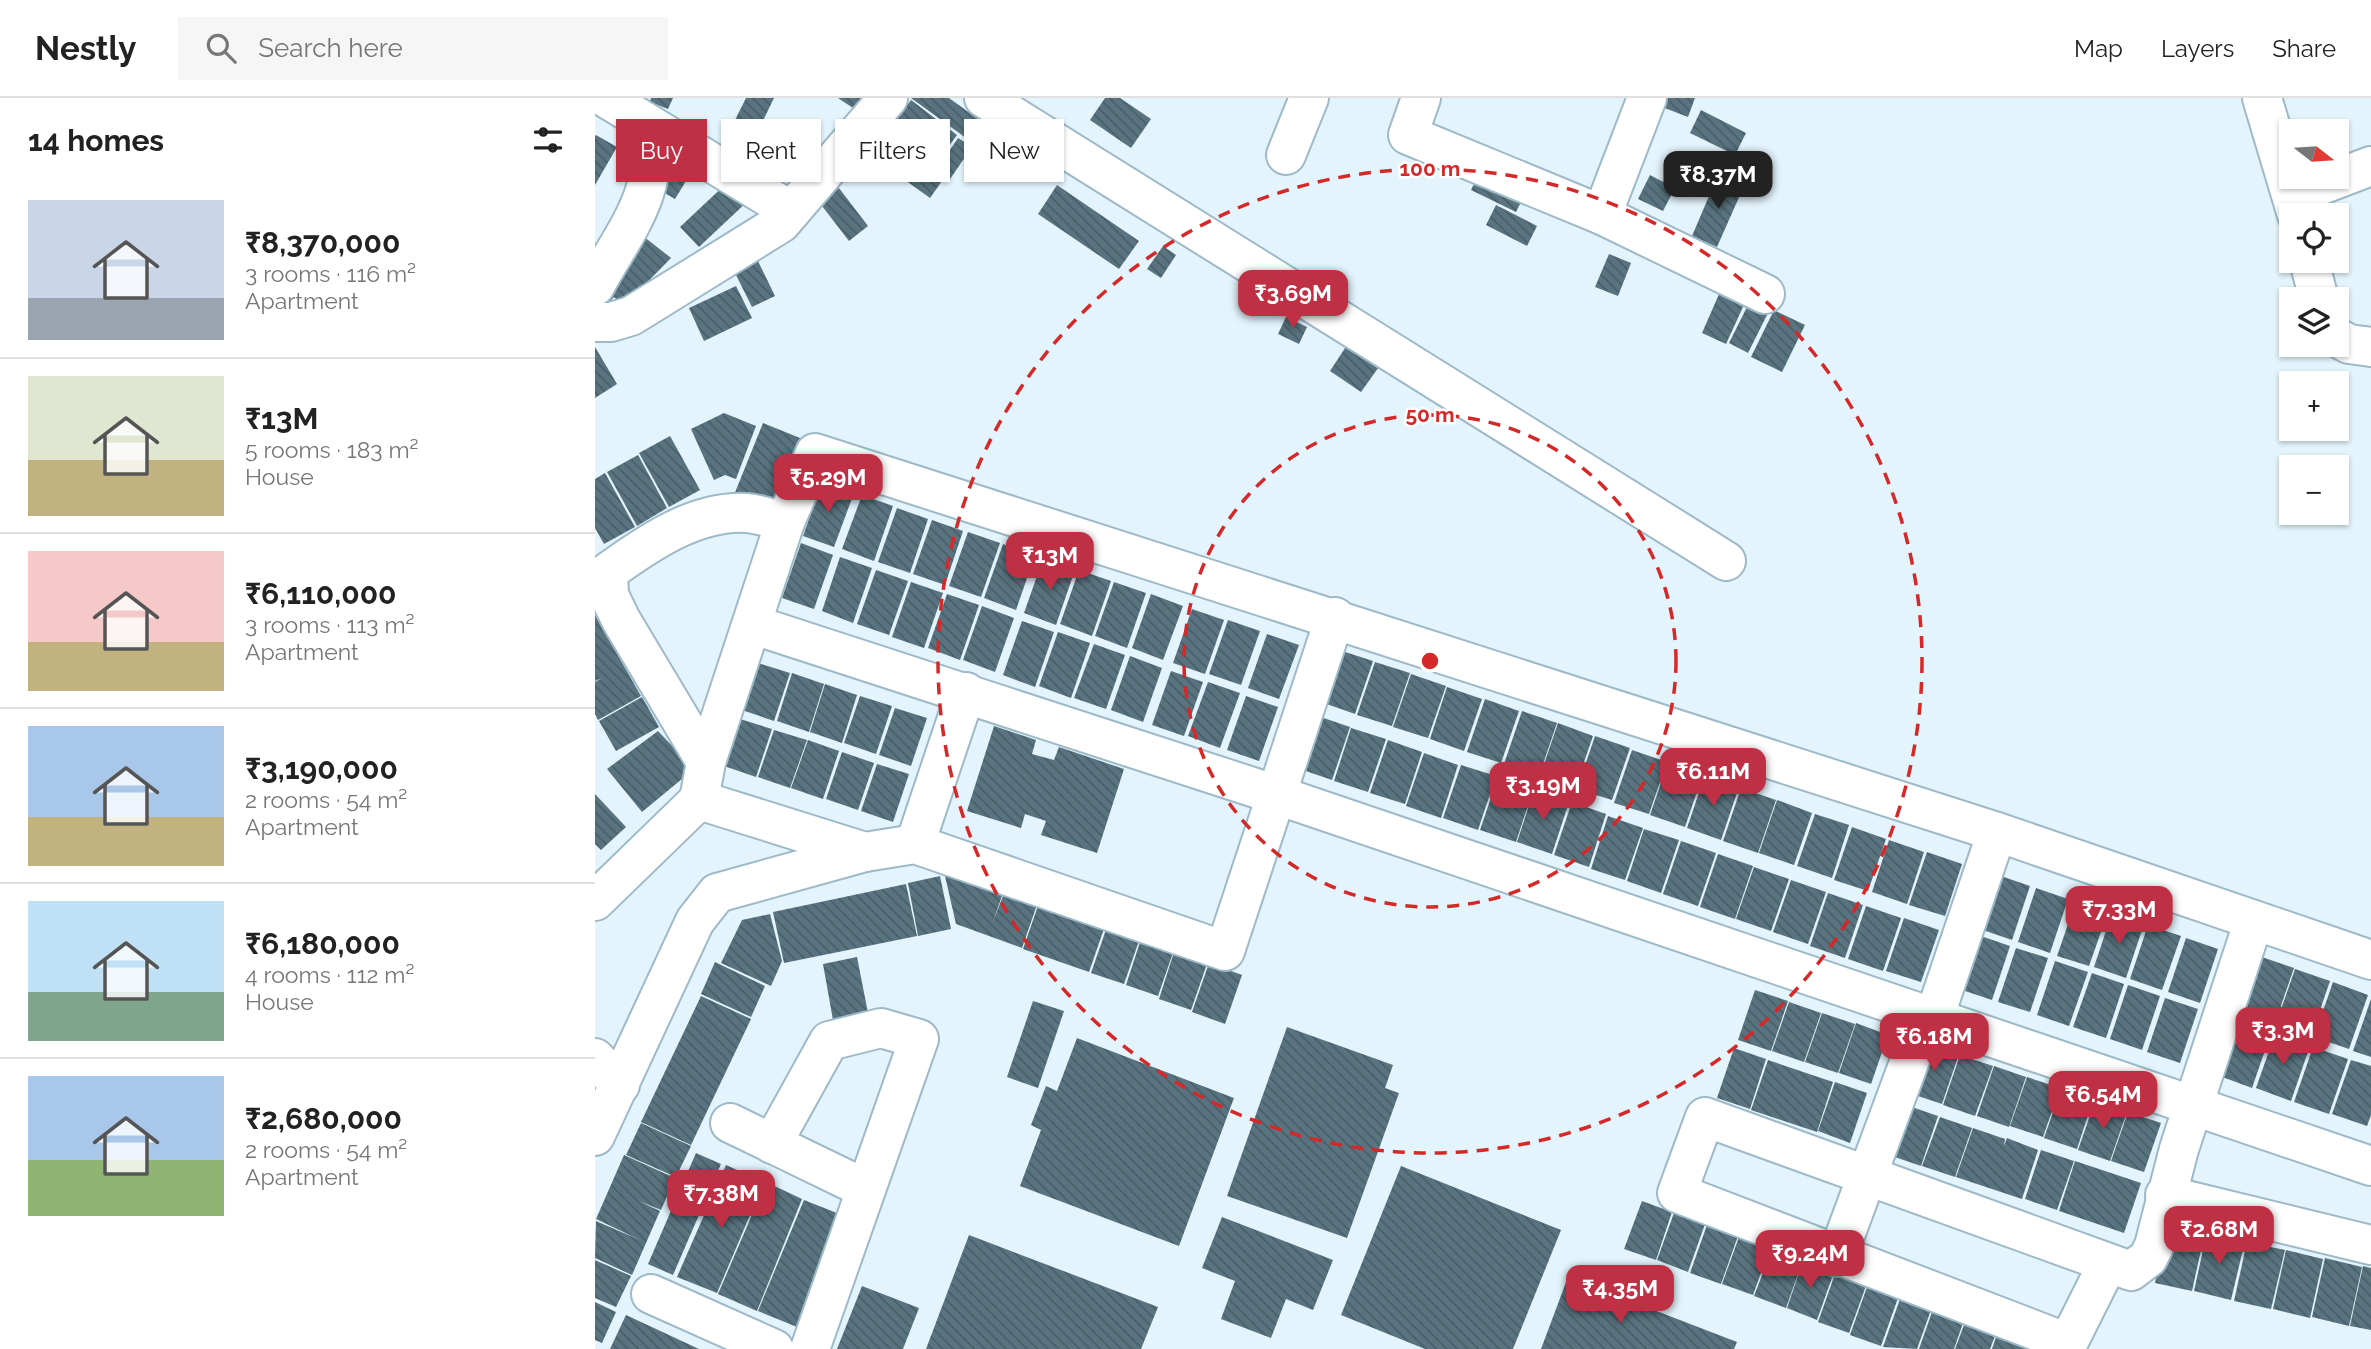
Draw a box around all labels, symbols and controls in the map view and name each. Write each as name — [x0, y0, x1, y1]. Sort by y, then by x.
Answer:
search box — [178, 17, 668, 80]
text: Nestly — [35, 29, 136, 68]
icon: search — [202, 29, 240, 67]
text: Search here — [258, 33, 403, 63]
text: Map — [2074, 34, 2123, 63]
text: Layers — [2161, 34, 2234, 63]
text: Share — [2272, 34, 2336, 63]
chip: Buy — [616, 119, 707, 182]
chip: Rent — [721, 119, 821, 182]
chip: Filters — [835, 119, 950, 182]
chip: New — [964, 119, 1064, 182]
north arrow — [2279, 119, 2349, 189]
map controls — [2279, 119, 2349, 525]
icon: filters — [529, 121, 567, 159]
text: 14 homes — [28, 123, 164, 158]
pin: ₹8.37M — [1661, 152, 1775, 211]
text: 100 m — [1400, 156, 1460, 181]
text: ₹8.37M — [1679, 160, 1757, 187]
button: locate — [2279, 203, 2349, 273]
text: ₹8,370,000 — [245, 225, 400, 260]
icon: home — [84, 228, 168, 312]
text: 3 rooms · 116 m² — [245, 260, 416, 287]
pin: ₹3.69M — [1236, 271, 1350, 330]
text: ₹3.69M — [1254, 279, 1332, 306]
text: Apartment — [245, 287, 359, 314]
button: layers — [2279, 287, 2349, 357]
button: + — [2279, 371, 2349, 441]
text: ₹13M — [245, 401, 319, 436]
text: 50 m — [1405, 402, 1455, 427]
icon: home — [84, 404, 168, 488]
text: 5 rooms · 183 m² — [245, 436, 419, 463]
pin: ₹5.29M — [771, 454, 885, 514]
button: − — [2279, 455, 2349, 525]
text: House — [245, 463, 314, 490]
text: ₹5.29M — [790, 463, 866, 490]
pin: ₹13M — [1009, 532, 1091, 592]
text: ₹13M — [1022, 541, 1078, 568]
text: ₹6,110,000 — [245, 576, 397, 611]
icon: home — [84, 579, 168, 663]
text: 3 rooms · 113 m² — [245, 611, 414, 638]
text: Apartment — [245, 638, 359, 665]
centre of rings — [1418, 649, 1442, 673]
pin: ₹6.11M — [1656, 748, 1770, 808]
text: ₹3,190,000 — [245, 751, 398, 786]
icon: home — [84, 754, 168, 838]
text: ₹6.11M — [1676, 757, 1750, 784]
pin: ₹3.19M — [1486, 762, 1600, 822]
text: ₹3.19M — [1505, 771, 1581, 798]
text: 2 rooms · 54 m² — [245, 786, 407, 813]
text: Apartment — [245, 813, 359, 840]
pin: ₹7.33M — [2062, 886, 2176, 946]
text: ₹7.33M — [2082, 895, 2156, 922]
text: ₹6,180,000 — [245, 926, 400, 961]
icon: home — [84, 929, 168, 1013]
text: 4 rooms · 112 m² — [245, 961, 414, 988]
text: House — [245, 988, 314, 1015]
pin: ₹3.3M — [2234, 1007, 2332, 1067]
pin: ₹6.18M — [1877, 1014, 1991, 1073]
text: ₹3.3M — [2251, 1016, 2315, 1043]
text: ₹6.18M — [1896, 1022, 1972, 1049]
pin: ₹6.54M — [2046, 1072, 2160, 1131]
text: ₹6.54M — [2064, 1080, 2142, 1107]
text: ₹2,680,000 — [245, 1101, 402, 1136]
icon: home — [84, 1104, 168, 1188]
text: 2 rooms · 54 m² — [245, 1136, 407, 1163]
text: Apartment — [245, 1163, 359, 1190]
pin: ₹7.38M — [664, 1170, 778, 1230]
text: ₹7.38M — [683, 1179, 759, 1206]
pin: ₹2.68M — [2162, 1206, 2276, 1266]
text: ₹2.68M — [2180, 1215, 2258, 1242]
pin: ₹9.24M — [1753, 1230, 1867, 1290]
text: ₹9.24M — [1771, 1239, 1849, 1266]
pin: ₹4.35M — [1563, 1266, 1677, 1325]
text: ₹4.35M — [1582, 1274, 1658, 1301]

